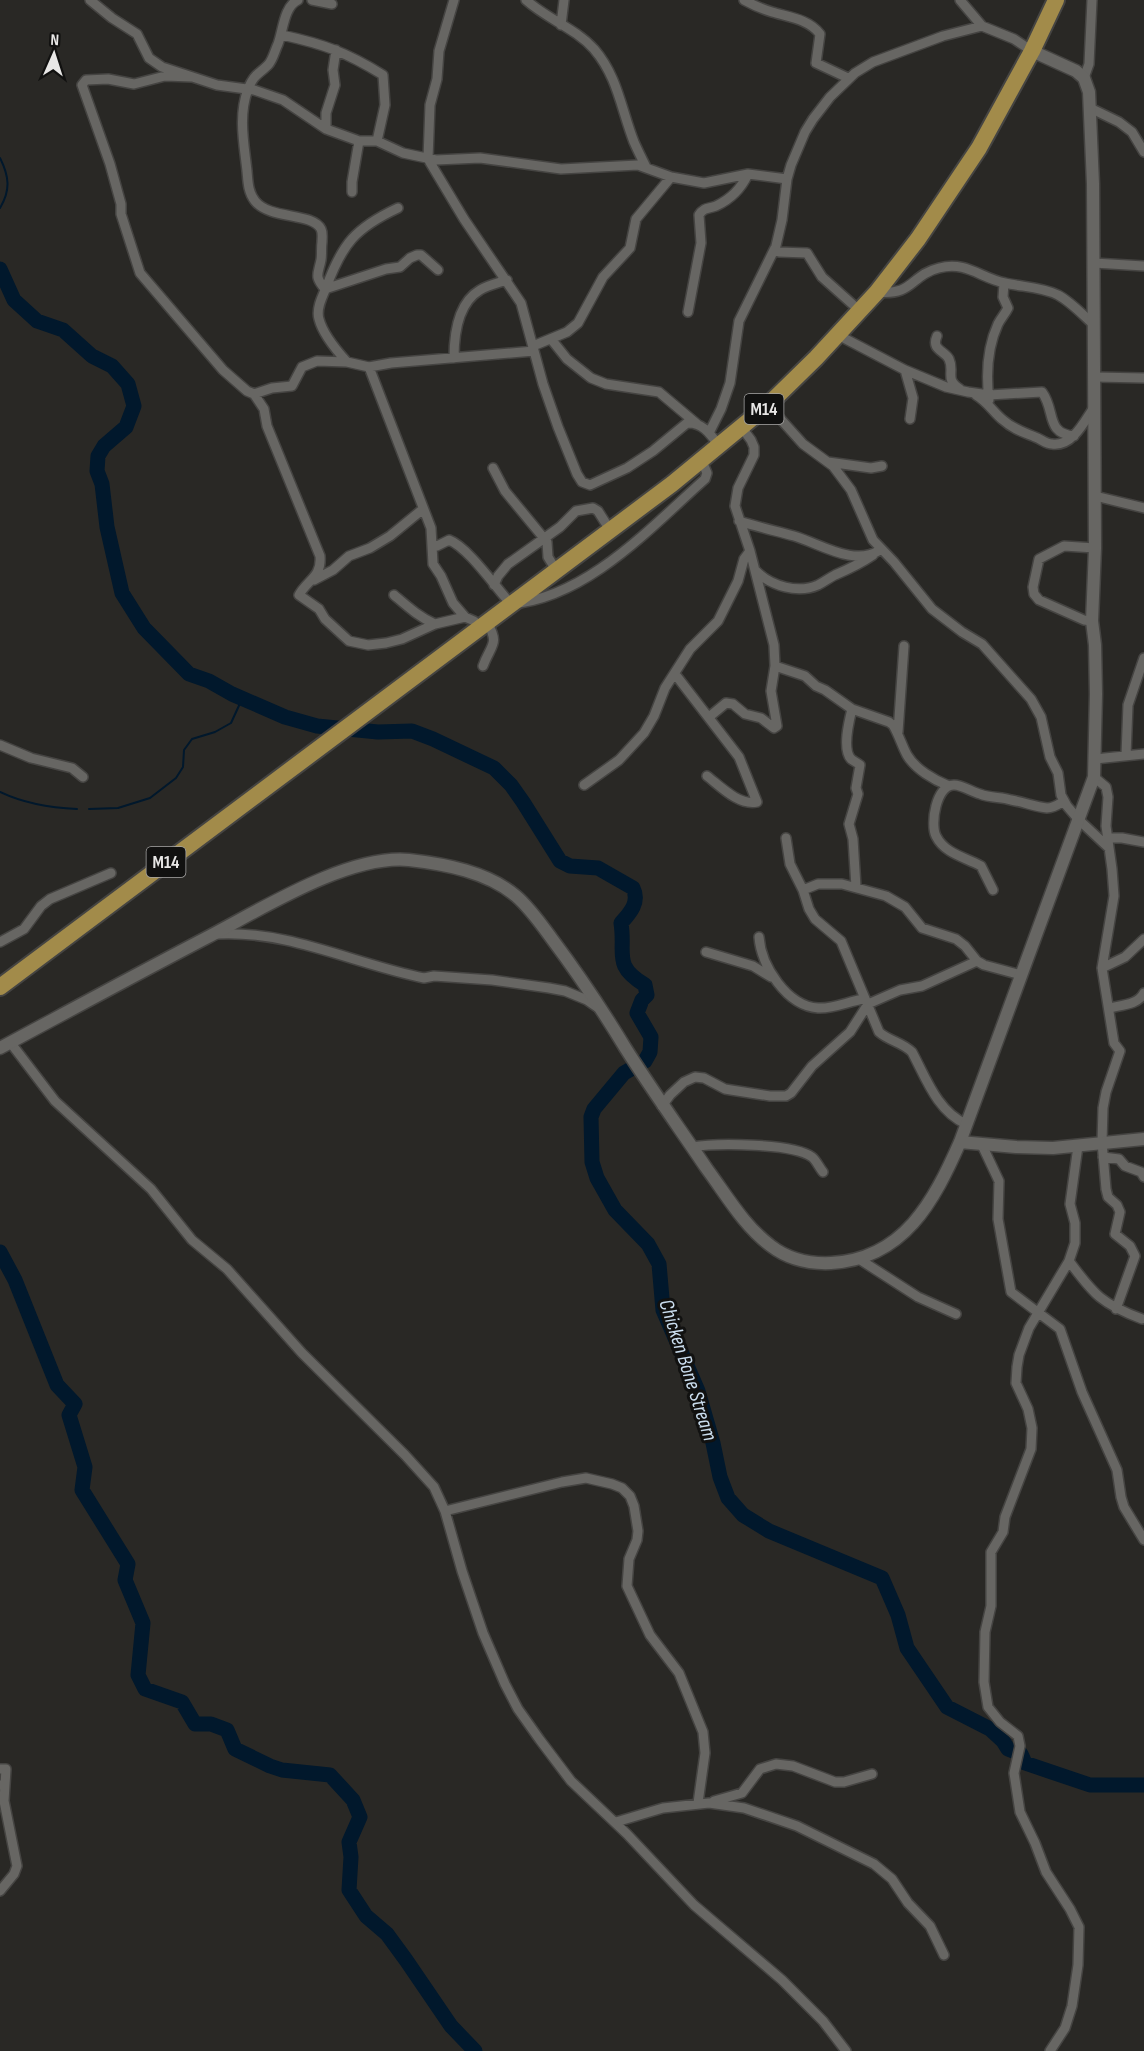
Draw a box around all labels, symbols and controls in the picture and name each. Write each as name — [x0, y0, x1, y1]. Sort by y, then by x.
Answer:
north arrow — [24, 24, 84, 84]
text: N — [50, 31, 59, 50]
road number: M14 — [744, 394, 783, 424]
road number: M14 — [146, 847, 186, 877]
water label: Chicken Bone Stream — [653, 1296, 723, 1444]

